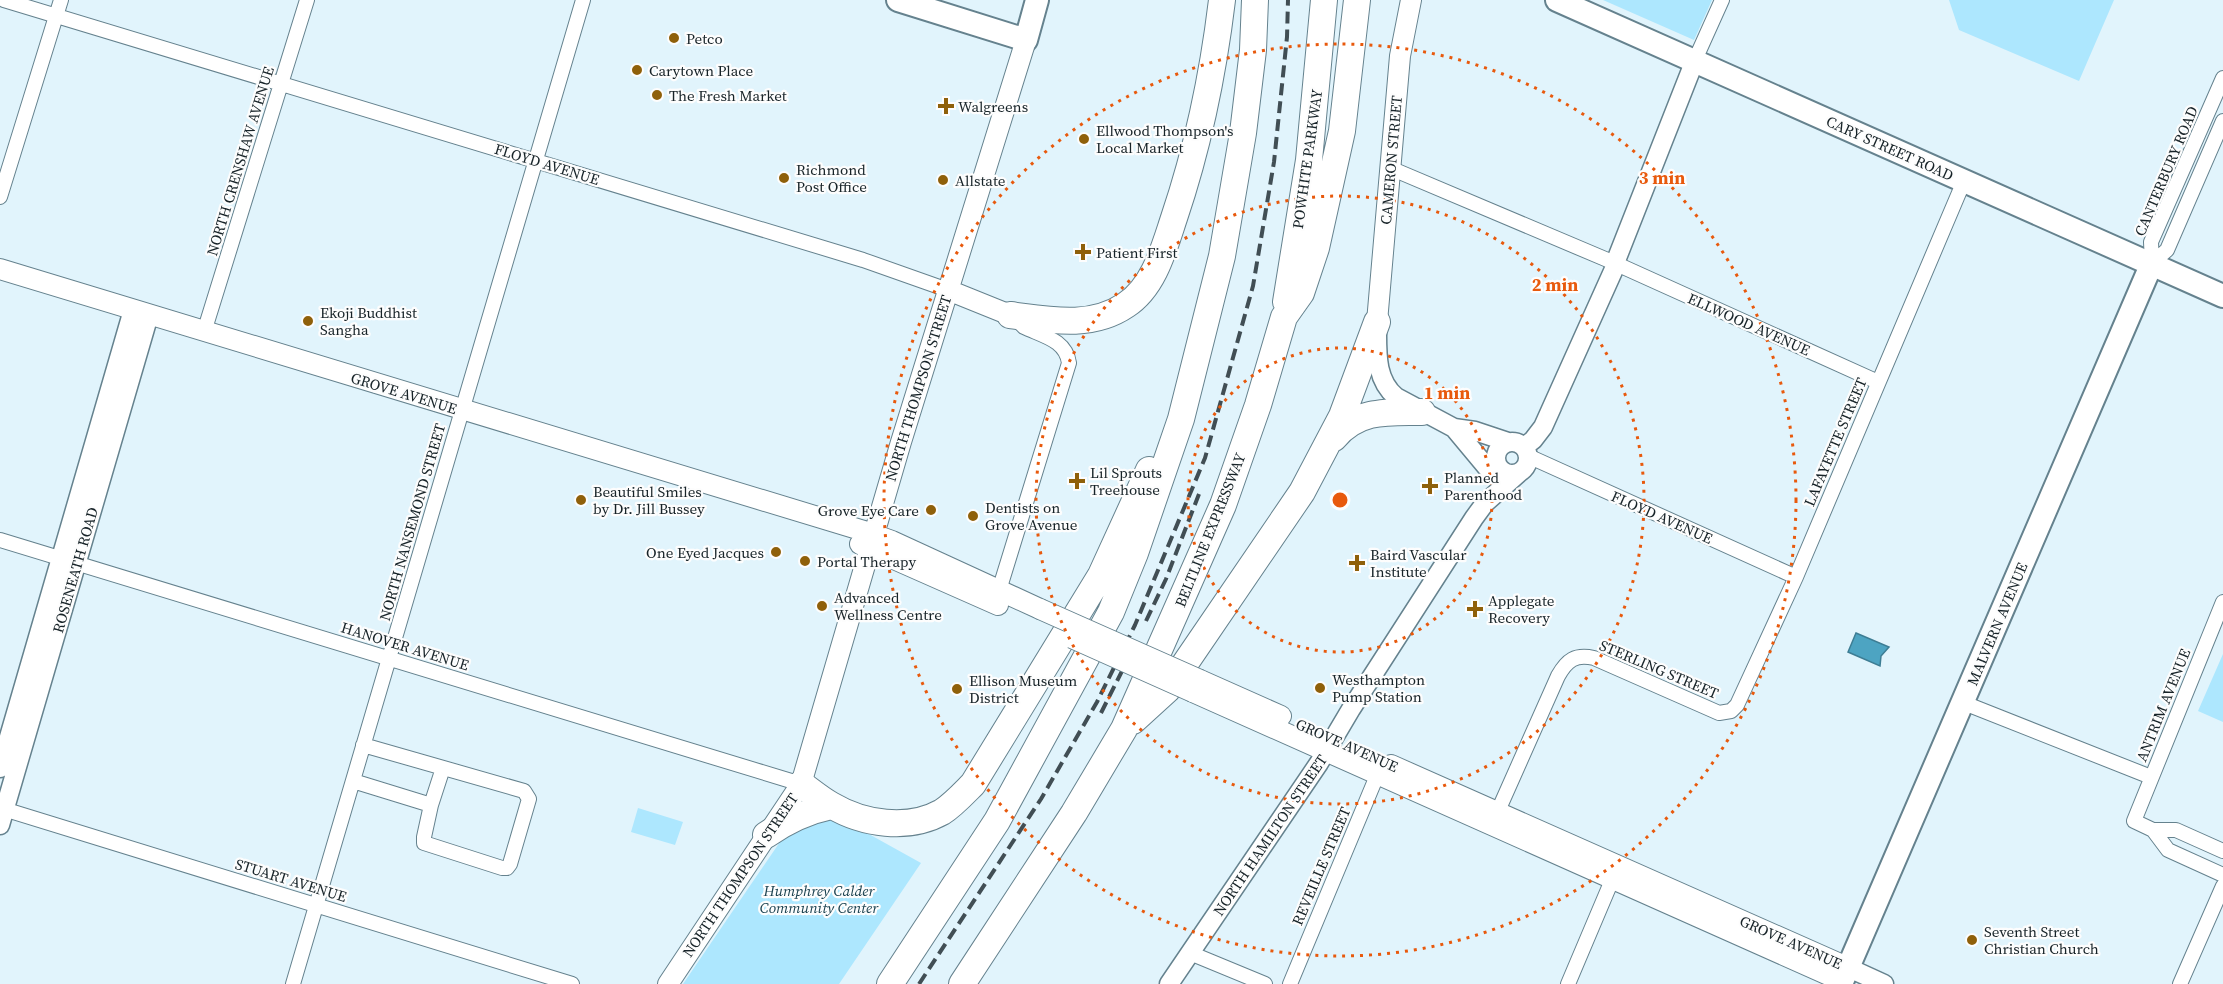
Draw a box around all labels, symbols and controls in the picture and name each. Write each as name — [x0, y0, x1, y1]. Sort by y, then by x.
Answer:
place label: Petco — [686, 28, 723, 49]
marker: Petco — [667, 31, 681, 45]
place label: Carytown Place — [649, 60, 754, 81]
marker: Carytown Place — [630, 63, 644, 77]
street label: NORTH CRENSHAW AVENUE — [201, 64, 279, 258]
place label: The Fresh Market — [669, 85, 787, 106]
street label: POWHITE PARKWAY — [1287, 87, 1327, 230]
marker: The Fresh Market — [650, 88, 664, 102]
street label: CAMERON STREET — [1375, 95, 1407, 225]
place label: Walgreens — [958, 96, 1028, 117]
marker: Walgreens — [939, 99, 953, 113]
street label: CANTERBURY ROAD — [2129, 103, 2203, 239]
street label: CARY STREET ROAD — [1823, 110, 1957, 186]
place label: Ellwood Thompson's Local Market — [1096, 120, 1233, 158]
marker: Ellwood Thompson's Local Market — [1077, 132, 1091, 146]
street label: FLOYD AVENUE — [492, 138, 602, 190]
place label: Richmond Post Office — [796, 159, 867, 197]
text: 3 min — [1639, 165, 1685, 190]
place label: Allstate — [955, 170, 1006, 191]
marker: Richmond Post Office — [777, 171, 791, 185]
marker: Allstate — [936, 173, 950, 187]
place label: Patient First — [1096, 242, 1178, 263]
marker: Patient First — [1074, 243, 1092, 261]
text: 2 min — [1532, 272, 1578, 297]
street label: ELLWOOD AVENUE — [1684, 288, 1814, 360]
street label: NORTH THOMPSON STREET — [880, 292, 956, 484]
place label: Ekoji Buddhist Sangha — [320, 302, 417, 340]
marker: Ekoji Buddhist Sangha — [301, 314, 315, 328]
street label: GROVE AVENUE — [348, 367, 460, 419]
street label: LAFAYETTE STREET — [1798, 374, 1872, 510]
text: 1 min — [1424, 380, 1470, 405]
street label: NORTH NANSEMOND STREET — [374, 421, 450, 623]
street label: BELTLINE EXPRESSWAY — [1169, 449, 1251, 610]
place label: Lil Sprouts Treehouse — [1090, 462, 1162, 500]
place label: Planned Parenthood — [1444, 467, 1523, 505]
marker: Lil Sprouts Treehouse — [1068, 472, 1086, 490]
marker: Planned Parenthood — [1421, 477, 1439, 495]
place label: Beautiful Smiles by Dr. Jill Bussey — [593, 481, 705, 519]
street label: FLOYD AVENUE — [1608, 485, 1716, 549]
centre of rings — [1330, 490, 1350, 510]
marker: Beautiful Smiles by Dr. Jill Bussey — [574, 493, 588, 507]
place label: Dentists on Grove Avenue — [985, 497, 1078, 535]
place label: Grove Eye Care — [818, 500, 919, 521]
marker: Grove Eye Care — [924, 503, 938, 517]
street label: ROSENEATH ROAD — [47, 505, 103, 635]
marker: Dentists on Grove Avenue — [966, 509, 980, 523]
place label: One Eyed Jacques — [646, 542, 764, 563]
place label: Baird Vascular Institute — [1370, 544, 1467, 582]
marker: One Eyed Jacques — [769, 545, 783, 559]
place label: Portal Therapy — [817, 551, 916, 572]
marker: Portal Therapy — [798, 554, 812, 568]
marker: Baird Vascular Institute — [1348, 554, 1366, 572]
street label: MALVERN AVENUE — [1962, 559, 2032, 689]
place label: Advanced Wellness Centre — [834, 587, 942, 625]
place label: Applegate Recovery — [1488, 590, 1555, 628]
marker: Advanced Wellness Centre — [815, 599, 829, 613]
marker: Applegate Recovery — [1466, 600, 1484, 618]
street label: HANOVER AVENUE — [339, 617, 471, 675]
street label: STERLING STREET — [1596, 634, 1722, 704]
street label: ANTRIM AVENUE — [2131, 645, 2195, 765]
place label: Westhampton Pump Station — [1332, 669, 1425, 707]
place label: Ellison Museum District — [969, 670, 1078, 708]
marker: Westhampton Pump Station — [1313, 681, 1327, 695]
marker: Ellison Museum District — [950, 682, 964, 696]
street label: GROVE AVENUE — [1292, 713, 1402, 777]
street label: NORTH HAMILTON STREET — [1208, 750, 1332, 920]
street label: NORTH THOMPSON STREET — [677, 789, 803, 961]
street label: REVEILLE STREET — [1287, 804, 1355, 928]
street label: STUART AVENUE — [233, 853, 349, 907]
park label: Humphrey Calder Community Center — [760, 880, 879, 918]
street label: GROVE AVENUE — [1736, 910, 1846, 974]
place label: Seventh Street Christian Church — [1984, 921, 2099, 959]
marker: Seventh Street Christian Church — [1965, 933, 1979, 947]

